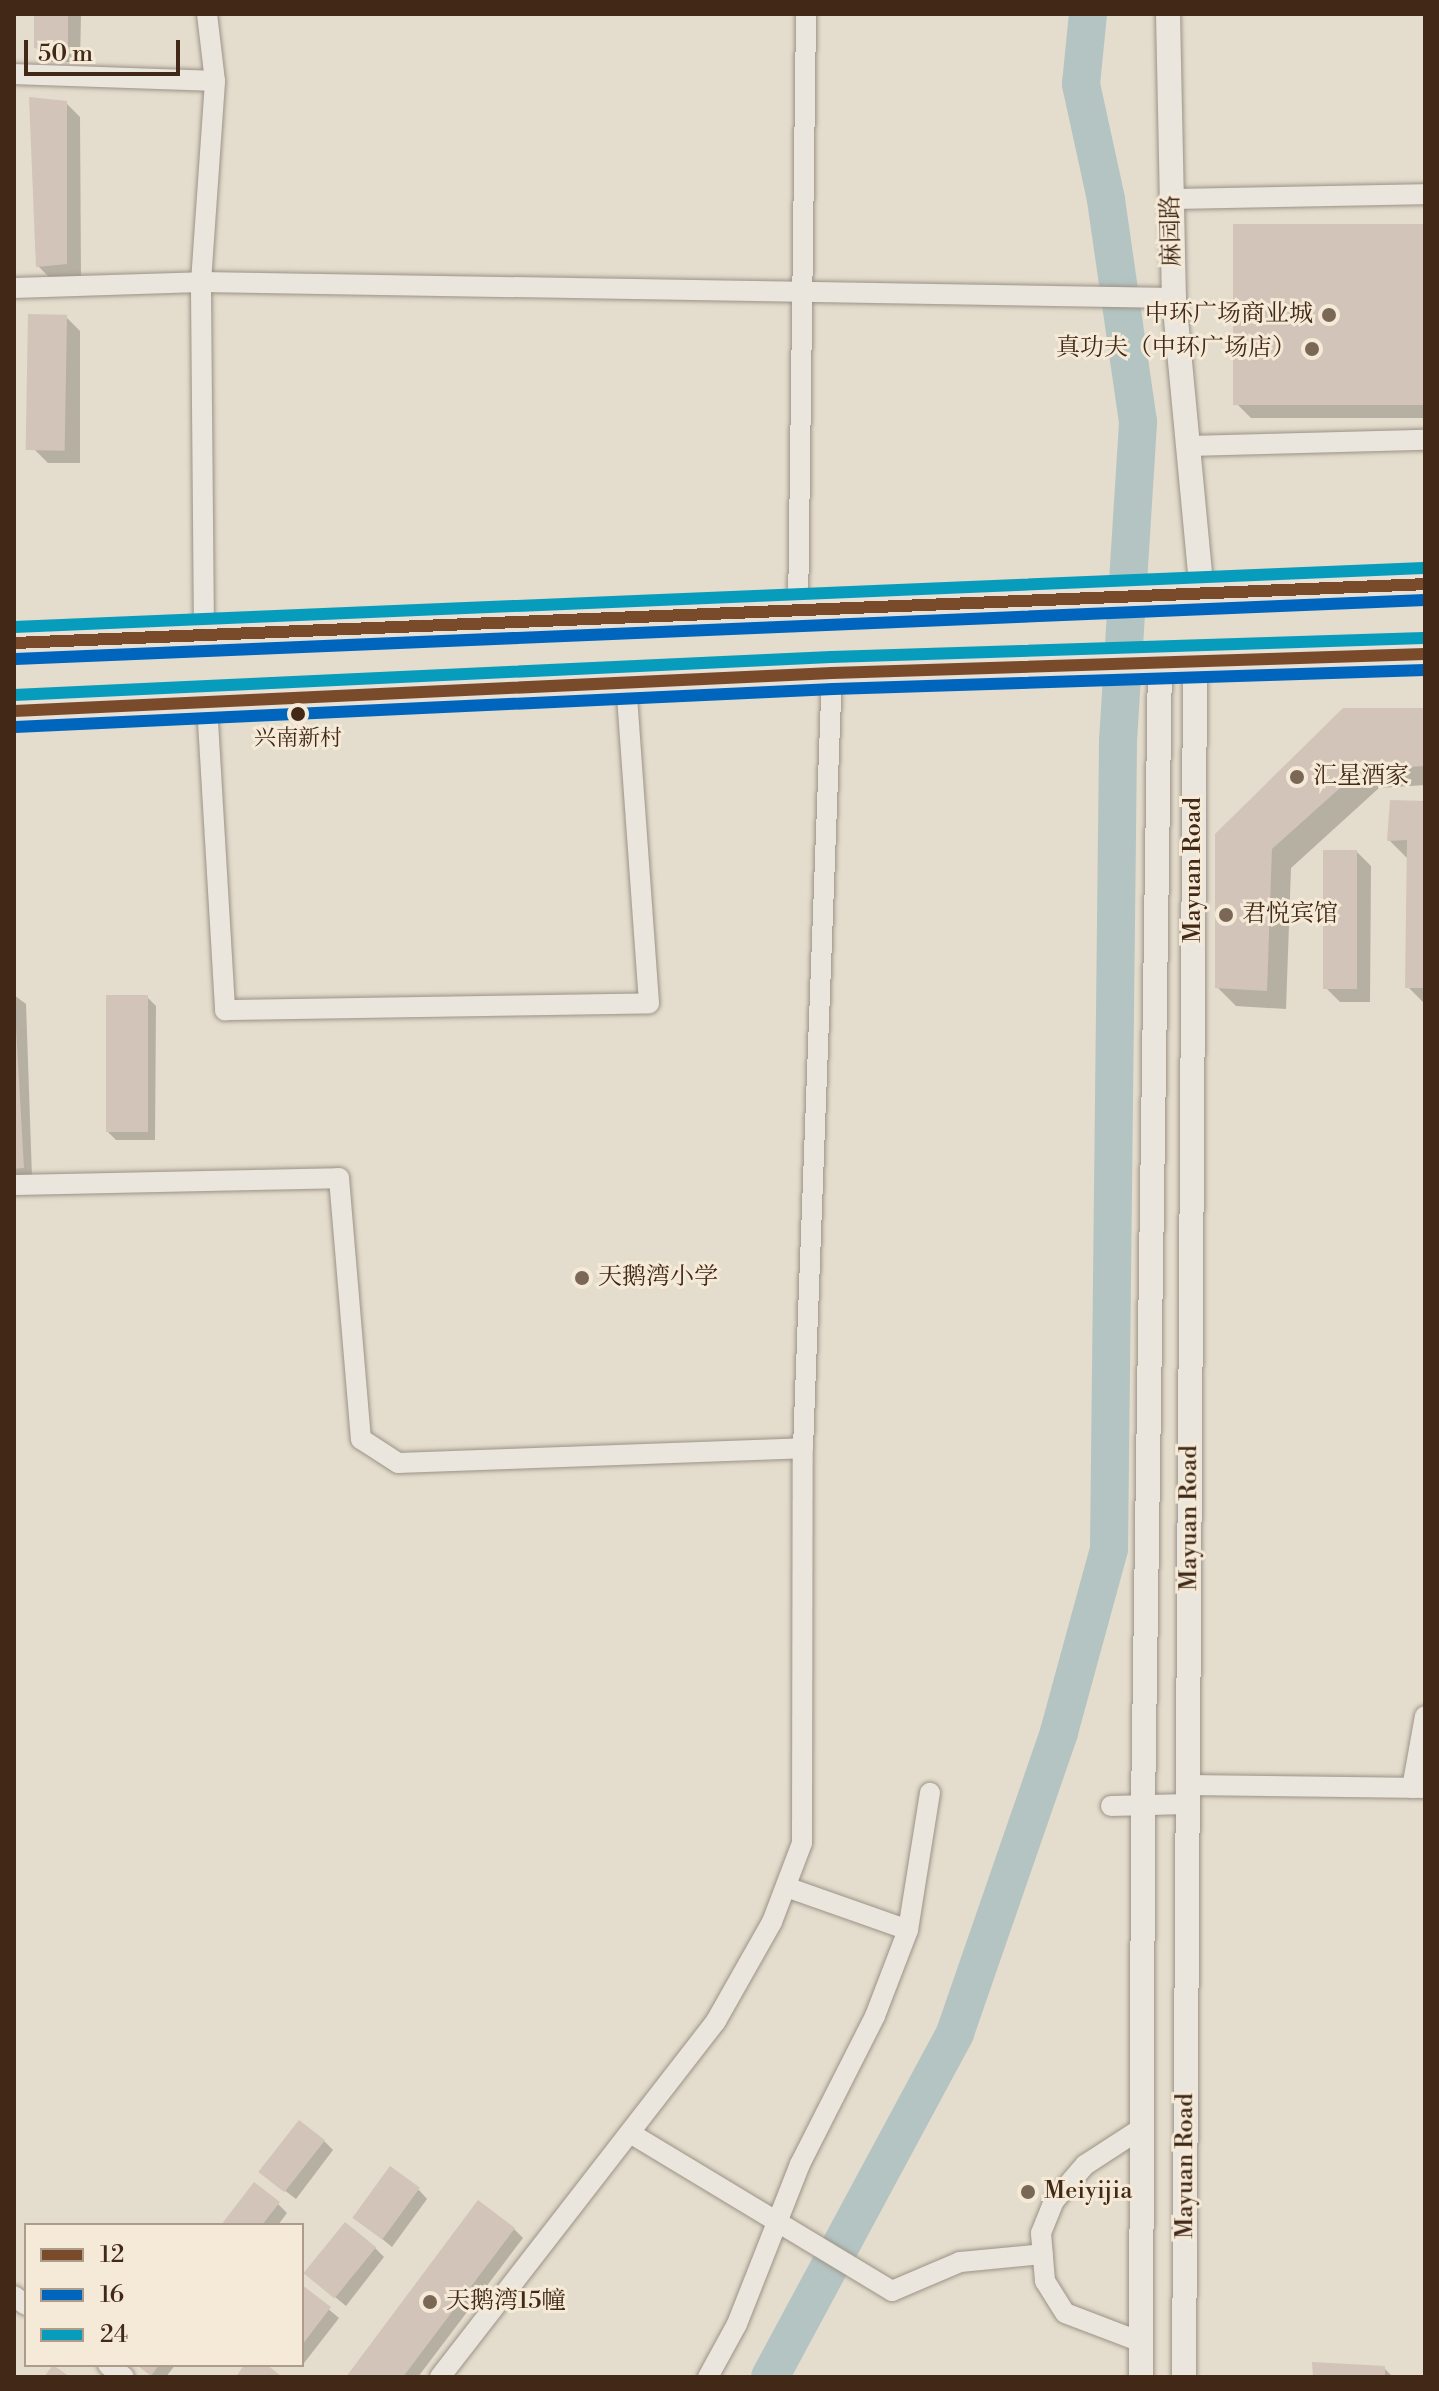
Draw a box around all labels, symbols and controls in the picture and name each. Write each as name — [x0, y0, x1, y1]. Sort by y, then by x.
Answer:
scale bar — [28, 24, 184, 74]
text: 50 m — [38, 39, 93, 69]
street label: 麻园路 — [1157, 195, 1187, 267]
place label: 中环广场商业城 — [1145, 301, 1313, 329]
marker: 中环广场商业城 — [1320, 306, 1338, 324]
place label: 真功夫（中环广场店） — [1056, 335, 1296, 363]
marker: 真功夫（中环广场店） — [1303, 340, 1321, 358]
marker: 兴南新村 — [290, 706, 306, 722]
place label: 兴南新村 — [254, 726, 342, 752]
place label: 汇星酒家 — [1313, 763, 1409, 791]
marker: 汇星酒家 — [1288, 768, 1306, 786]
street label: Mayuan Road — [1180, 797, 1208, 943]
place label: 君悦宾馆 — [1242, 901, 1338, 929]
marker: 君悦宾馆 — [1217, 906, 1235, 924]
place label: 天鹅湾小学 — [598, 1264, 718, 1292]
marker: 天鹅湾小学 — [573, 1269, 591, 1287]
street label: Mayuan Road — [1176, 1445, 1204, 1591]
street label: Mayuan Road — [1172, 2093, 1200, 2239]
place label: Meiyijia — [1044, 2178, 1132, 2206]
marker: Meiyijia — [1019, 2183, 1037, 2201]
legend — [24, 2223, 304, 2367]
text: 12 — [100, 2240, 125, 2270]
text: 16 — [100, 2280, 124, 2310]
place label: 天鹅湾15幢 — [446, 2288, 566, 2316]
marker: 天鹅湾15幢 — [421, 2293, 439, 2311]
text: 24 — [100, 2320, 128, 2350]

